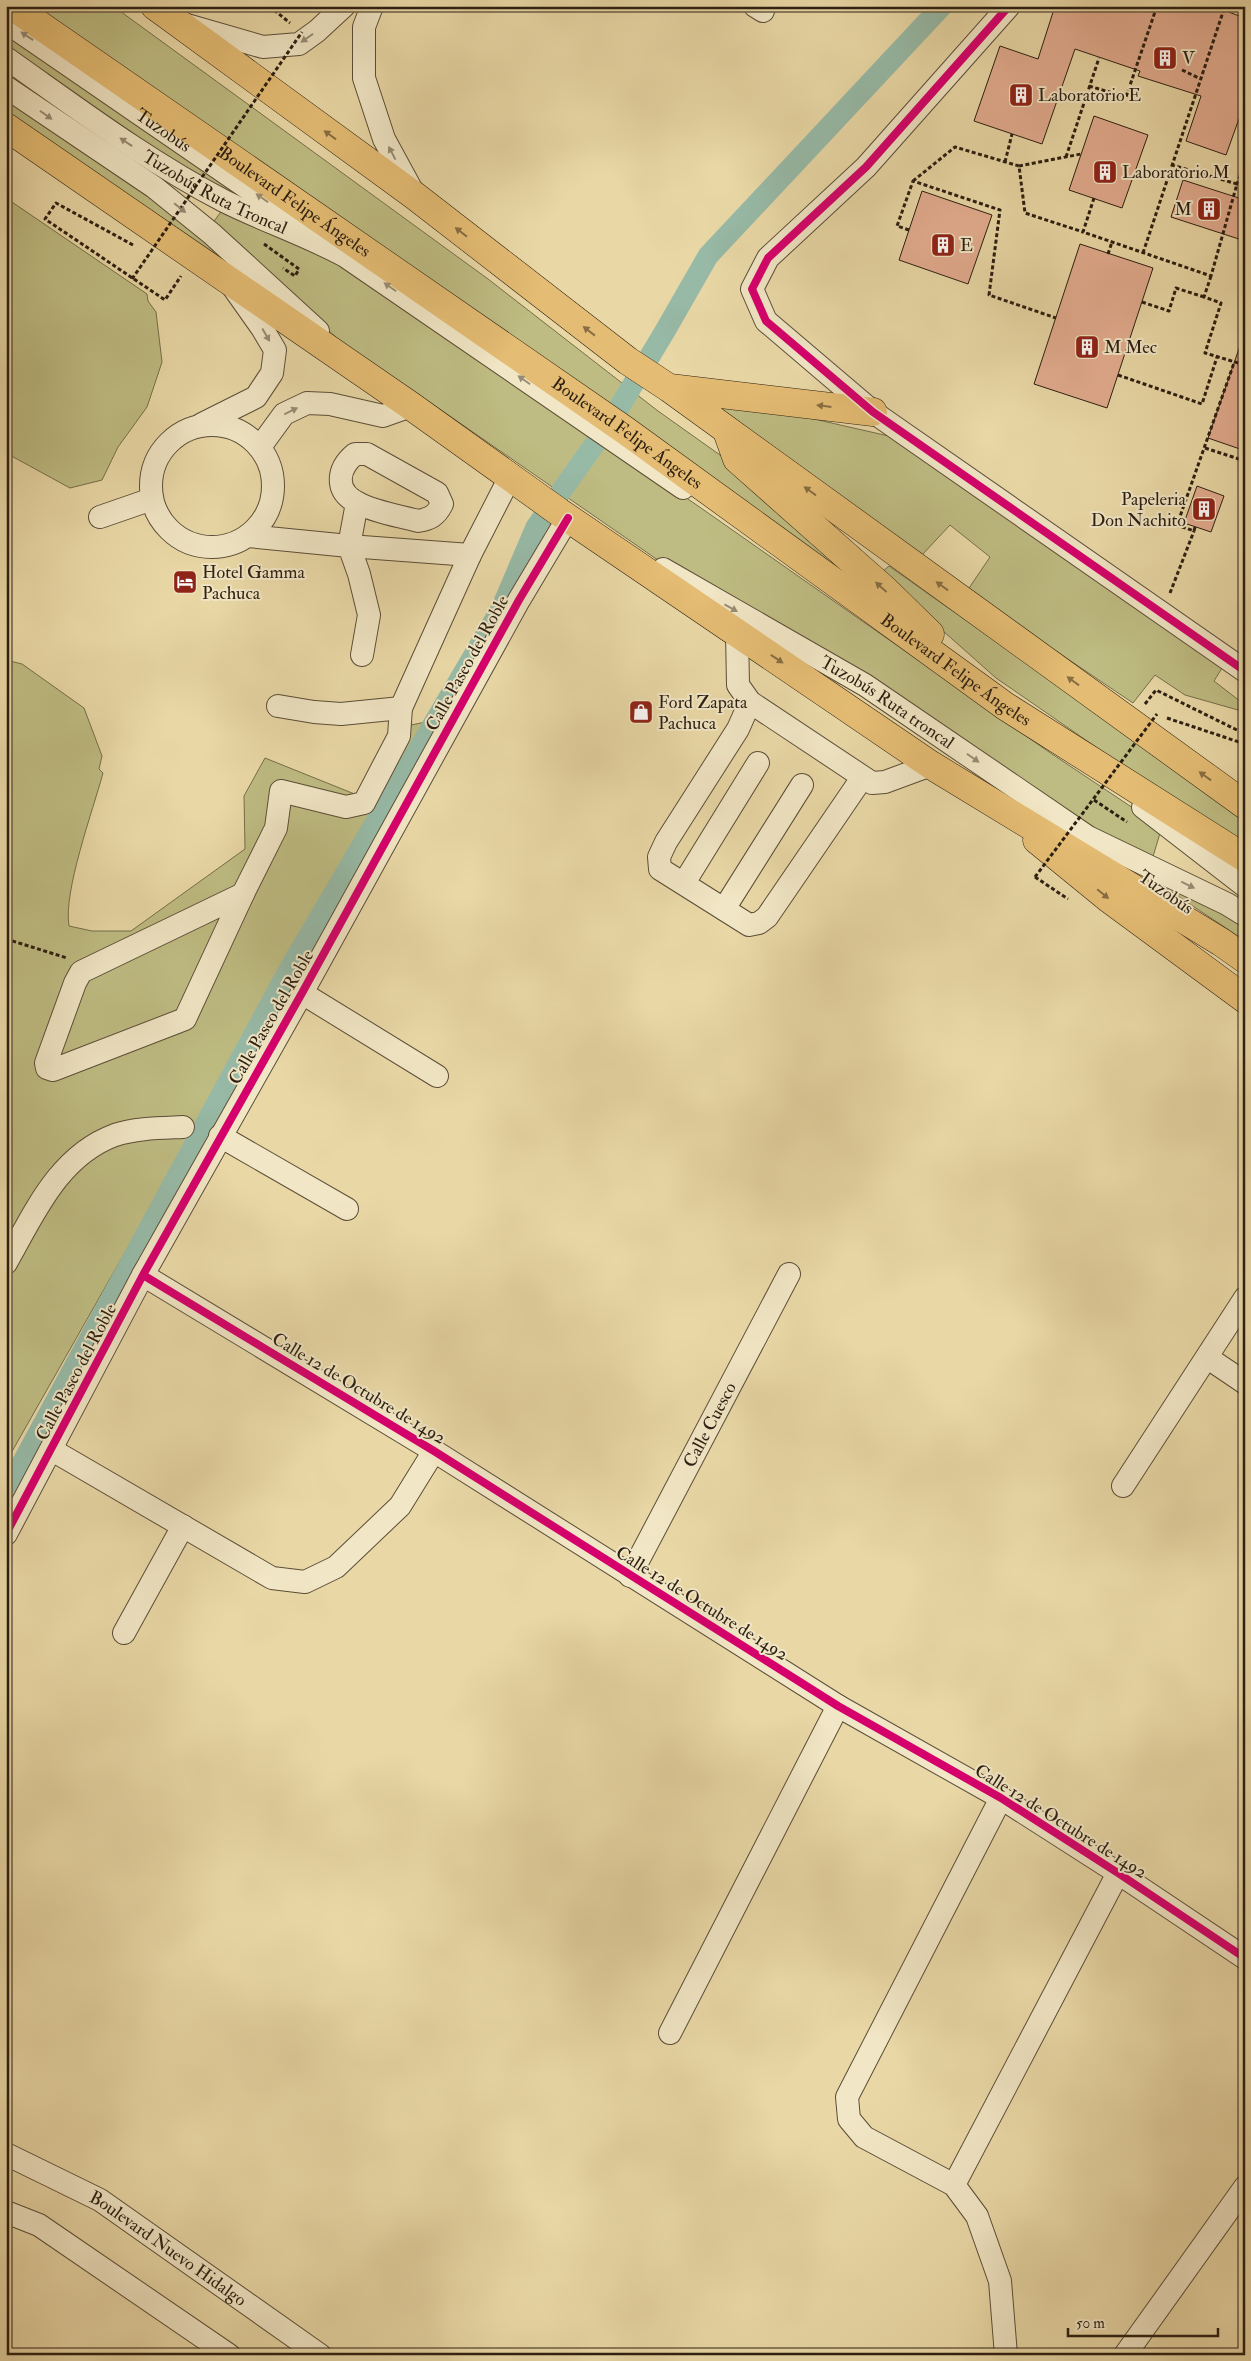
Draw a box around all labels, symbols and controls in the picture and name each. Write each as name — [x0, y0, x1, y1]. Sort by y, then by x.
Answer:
one-way arrow — [21, 31, 34, 41]
one-way arrow — [300, 33, 314, 43]
building icon: V — [1152, 45, 1178, 71]
place label: V — [1182, 47, 1196, 70]
building icon: Laboratorio E — [1008, 82, 1034, 108]
place label: Laboratorio E — [1038, 84, 1141, 107]
street label: Tuzobús — [131, 103, 195, 158]
one-way arrow — [39, 110, 53, 120]
one-way arrow — [324, 130, 337, 140]
one-way arrow — [119, 137, 133, 147]
street label: Boulevard Felipe Ángeles — [214, 142, 375, 263]
street label: Tuzobús Ruta Troncal — [138, 145, 291, 240]
one-way arrow — [388, 146, 396, 161]
building icon: Laboratorio M — [1092, 159, 1118, 185]
place label: Laboratorio M — [1122, 161, 1230, 184]
one-way arrow — [255, 193, 269, 203]
building icon: M — [1196, 196, 1222, 222]
place label: M — [1175, 198, 1192, 221]
one-way arrow — [173, 202, 186, 213]
one-way arrow — [455, 226, 468, 237]
building icon: E — [930, 232, 956, 258]
place label: E — [960, 234, 973, 257]
one-way arrow — [384, 282, 397, 292]
one-way arrow — [582, 326, 596, 336]
one-way arrow — [262, 328, 271, 341]
building icon: M Mec — [1074, 334, 1100, 360]
place label: M Mec — [1104, 336, 1157, 359]
street label: Boulevard Felipe Ángeles — [547, 372, 707, 495]
one-way arrow — [517, 375, 531, 385]
one-way arrow — [816, 402, 832, 410]
one-way arrow — [284, 407, 298, 415]
one-way arrow — [803, 486, 817, 496]
place label: Papeleria Don Nachito — [1091, 488, 1187, 532]
building icon: Papeleria Don Nachito — [1191, 496, 1217, 522]
place label: Hotel Gamma Pachuca — [202, 561, 305, 605]
hotel icon: Hotel Gamma Pachuca — [172, 569, 198, 595]
one-way arrow — [875, 581, 887, 593]
one-way arrow — [935, 581, 949, 591]
street label: Calle Paseo del Roble — [421, 591, 514, 735]
one-way arrow — [724, 604, 738, 612]
street label: Boulevard Felipe Ángeles — [876, 608, 1035, 732]
street label: Tuzobús Ruta troncal — [816, 651, 959, 755]
one-way arrow — [770, 654, 784, 664]
one-way arrow — [1067, 676, 1080, 686]
place label: Ford Zapata Pachuca — [658, 691, 748, 735]
shop icon: Ford Zapata Pachuca — [628, 699, 654, 725]
one-way arrow — [966, 753, 980, 763]
one-way arrow — [1199, 771, 1212, 782]
street label: Tuzobús — [1134, 865, 1198, 920]
one-way arrow — [1180, 881, 1195, 889]
one-way arrow — [1096, 888, 1109, 899]
street label: Calle Paseo del Roble — [224, 945, 320, 1089]
street label: Calle Paseo del Roble — [31, 1300, 122, 1445]
street label: Calle 12 de Octubre de 1492 — [268, 1327, 450, 1450]
street label: Calle Cuesco — [678, 1378, 742, 1471]
street label: Calle 12 de Octubre de 1492 — [611, 1541, 792, 1666]
street label: Calle 12 de Octubre de 1492 — [970, 1759, 1151, 1884]
street label: Boulevard Nuevo Hidalgo — [86, 2186, 251, 2312]
scale bar — [1068, 2306, 1218, 2338]
text: 50 m — [1076, 2314, 1105, 2333]

